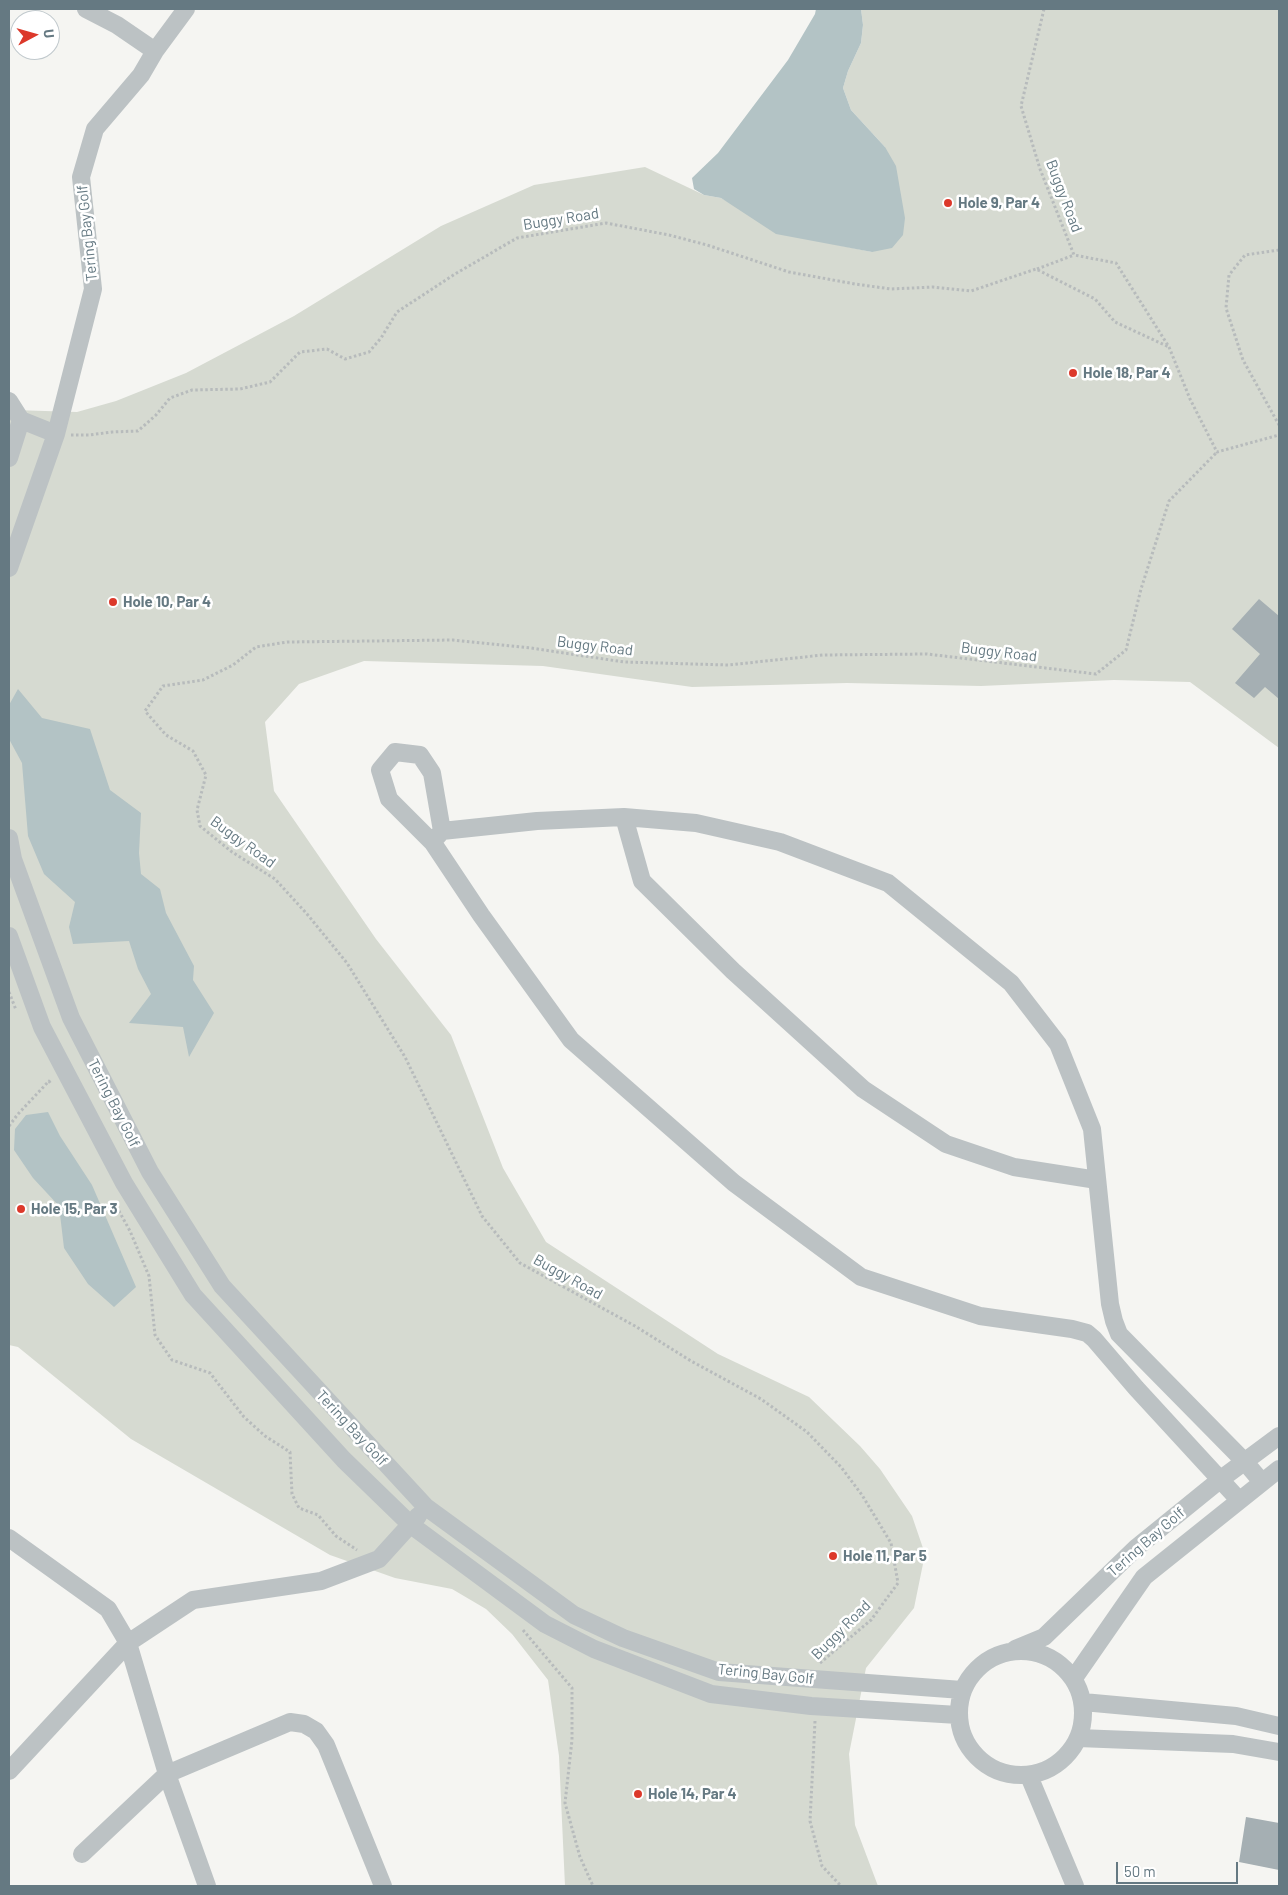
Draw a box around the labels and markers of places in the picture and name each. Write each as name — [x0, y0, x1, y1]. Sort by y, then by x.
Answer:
place label: Hole 9, Par 4 — [958, 194, 1040, 212]
marker: Hole 9, Par 4 — [942, 197, 954, 209]
place label: Hole 18, Par 4 — [1083, 364, 1171, 382]
marker: Hole 18, Par 4 — [1067, 367, 1079, 379]
place label: Hole 10, Par 4 — [123, 593, 211, 611]
marker: Hole 10, Par 4 — [107, 596, 119, 608]
place label: Hole 15, Par 3 — [31, 1200, 118, 1218]
marker: Hole 15, Par 3 — [15, 1203, 27, 1215]
place label: Hole 11, Par 5 — [843, 1547, 927, 1565]
marker: Hole 11, Par 5 — [827, 1550, 839, 1562]
place label: Hole 14, Par 4 — [648, 1785, 737, 1803]
marker: Hole 14, Par 4 — [632, 1788, 644, 1800]

